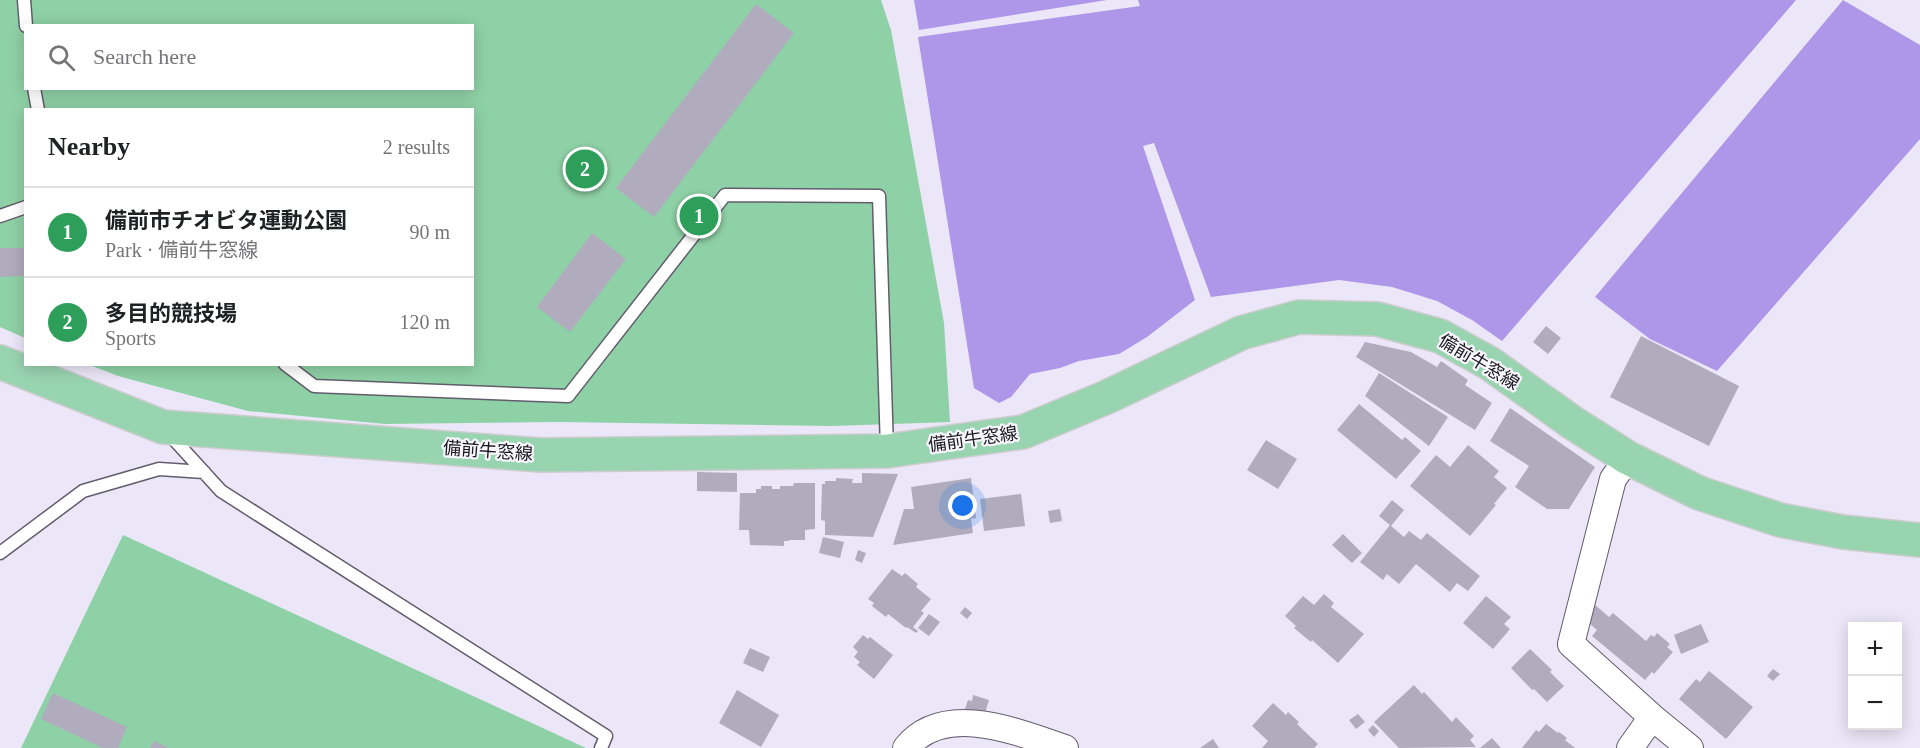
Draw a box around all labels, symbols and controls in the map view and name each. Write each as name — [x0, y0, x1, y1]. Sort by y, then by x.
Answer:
search box — [24, 24, 474, 90]
icon: search — [45, 41, 78, 74]
text: Search here — [93, 44, 196, 69]
text: Nearby — [48, 132, 130, 161]
text: 2 results — [383, 136, 450, 158]
pin: 2 — [566, 146, 604, 192]
pin: 1 — [680, 194, 718, 238]
text: 備前市チオビタ運動公園 — [105, 208, 347, 233]
text: 1 — [63, 221, 73, 243]
text: 90 m — [409, 221, 450, 243]
text: Park · 備前牛窓線 — [105, 239, 258, 261]
text: 多目的競技場 — [105, 301, 237, 326]
text: 2 — [63, 311, 73, 333]
text: 120 m — [399, 311, 450, 333]
text: Sports — [105, 327, 156, 349]
street label: 備前牛窓線 — [1435, 330, 1523, 394]
street label: 備前牛窓線 — [927, 423, 1019, 455]
street label: 備前牛窓線 — [442, 438, 534, 464]
your location — [948, 491, 977, 520]
map controls — [1848, 622, 1902, 730]
button: + — [1848, 622, 1902, 676]
button: − — [1848, 676, 1902, 730]

